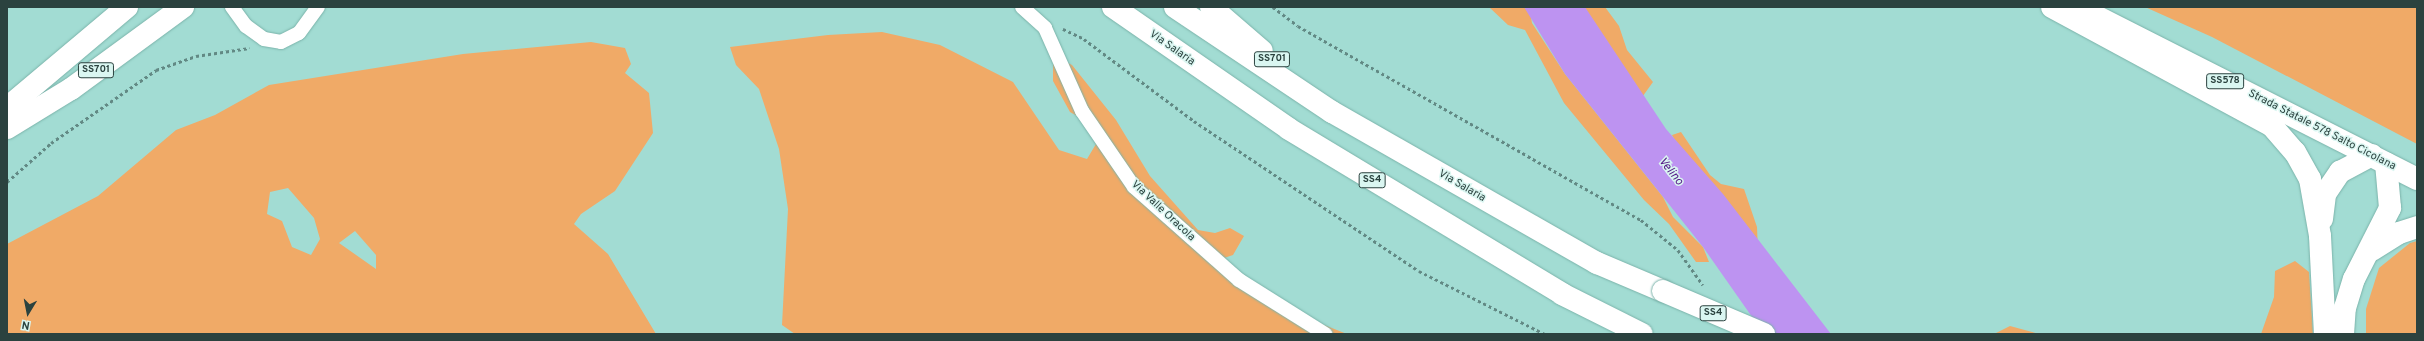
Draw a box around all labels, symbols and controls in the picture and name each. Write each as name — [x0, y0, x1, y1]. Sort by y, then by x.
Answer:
street label: Via Salaria — [1147, 28, 1197, 68]
road number: SS701 — [1253, 51, 1291, 67]
road number: SS701 — [77, 62, 115, 78]
road number: SS578 — [2206, 73, 2244, 89]
street label: Strada Statale 578 Salto Cicolana — [2246, 87, 2398, 173]
water label: Velino — [1654, 155, 1686, 189]
street label: Via Salaria — [1436, 167, 1488, 205]
road number: SS4 — [1358, 172, 1386, 188]
street label: Via Valle Oracola — [1128, 178, 1198, 244]
north arrow — [8, 293, 48, 333]
road number: SS4 — [1699, 305, 1727, 321]
text: N — [21, 317, 31, 332]

